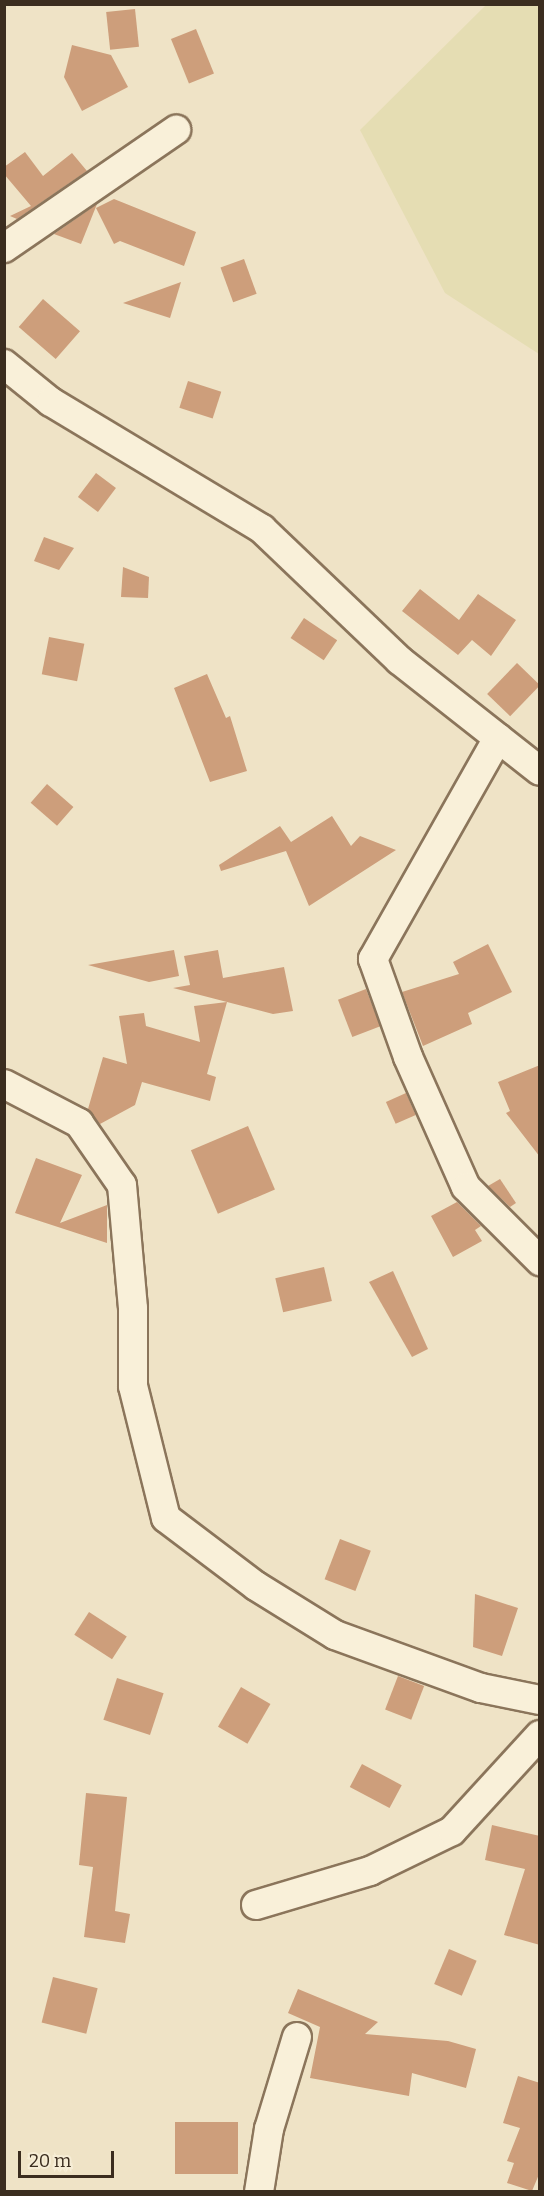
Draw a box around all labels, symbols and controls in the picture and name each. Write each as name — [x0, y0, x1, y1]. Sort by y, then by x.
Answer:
scale bar — [21, 2139, 117, 2177]
text: 20 m — [29, 2150, 71, 2172]

